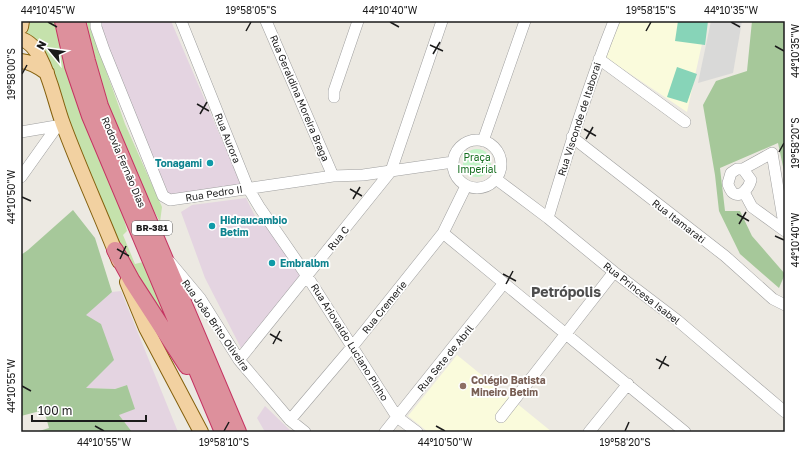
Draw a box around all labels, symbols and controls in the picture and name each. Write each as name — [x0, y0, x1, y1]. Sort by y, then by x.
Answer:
text: 44°10'45"W — [21, 4, 76, 16]
text: 19°58'05"S — [225, 4, 277, 16]
text: 44°10'40"W — [363, 4, 418, 16]
text: 19°58'15"S — [626, 4, 676, 16]
text: 44°10'35"W — [704, 4, 758, 16]
text: 44°10'35"W — [789, 24, 801, 78]
north arrow — [30, 30, 70, 70]
street label: Rua Geraldina Moreira Braga — [268, 33, 332, 163]
text: N — [33, 38, 49, 52]
text: 19°58'00"S — [5, 48, 17, 100]
street label: Rua Visconde de Itaborai — [555, 61, 603, 177]
street label: Rua Aurora — [213, 111, 243, 165]
street label: Rodovia Fernão Dias — [99, 115, 149, 209]
text: 19°58'20"S — [789, 117, 801, 169]
park label: Praça Imperial — [457, 151, 497, 175]
place label: Tonagami — [155, 157, 202, 169]
marker: Tonagami — [205, 158, 215, 168]
text: 44°10'50"W — [5, 169, 17, 224]
street label: Rua Pedro II — [185, 183, 243, 203]
street label: Rua Itamarati — [650, 197, 708, 245]
text: 44°10'40"W — [789, 212, 801, 267]
place label: Hidraucambio Betim — [220, 214, 287, 238]
road number: BR-381 — [132, 221, 172, 235]
marker: Hidraucambio Betim — [207, 221, 217, 231]
street label: Rua C — [325, 223, 351, 253]
place label: Embralbm — [280, 257, 329, 269]
marker: Embralbm — [267, 258, 277, 268]
street label: Rua Princesa Isabel — [601, 259, 683, 327]
street label: Rua João Brito Oliveira — [180, 277, 252, 373]
street label: Rua Cremerie — [359, 278, 409, 336]
street label: Rua Ariovaldo Luciano Pinho — [309, 281, 391, 403]
district label: Petrópolis — [531, 283, 601, 300]
street label: Rua Sete de Abril — [414, 322, 476, 394]
text: 44°10'55"W — [5, 359, 17, 413]
place label: Colégio Batista Mineiro Betim — [471, 374, 546, 398]
marker: Colégio Batista Mineiro Betim — [458, 381, 468, 391]
scale bar — [32, 397, 146, 423]
text: 100 m — [38, 403, 72, 418]
text: 44°10'55"W — [77, 436, 131, 448]
text: 19°58'10"S — [199, 436, 249, 448]
text: 44°10'50"W — [418, 436, 473, 448]
text: 19°58'20"S — [599, 436, 651, 448]

